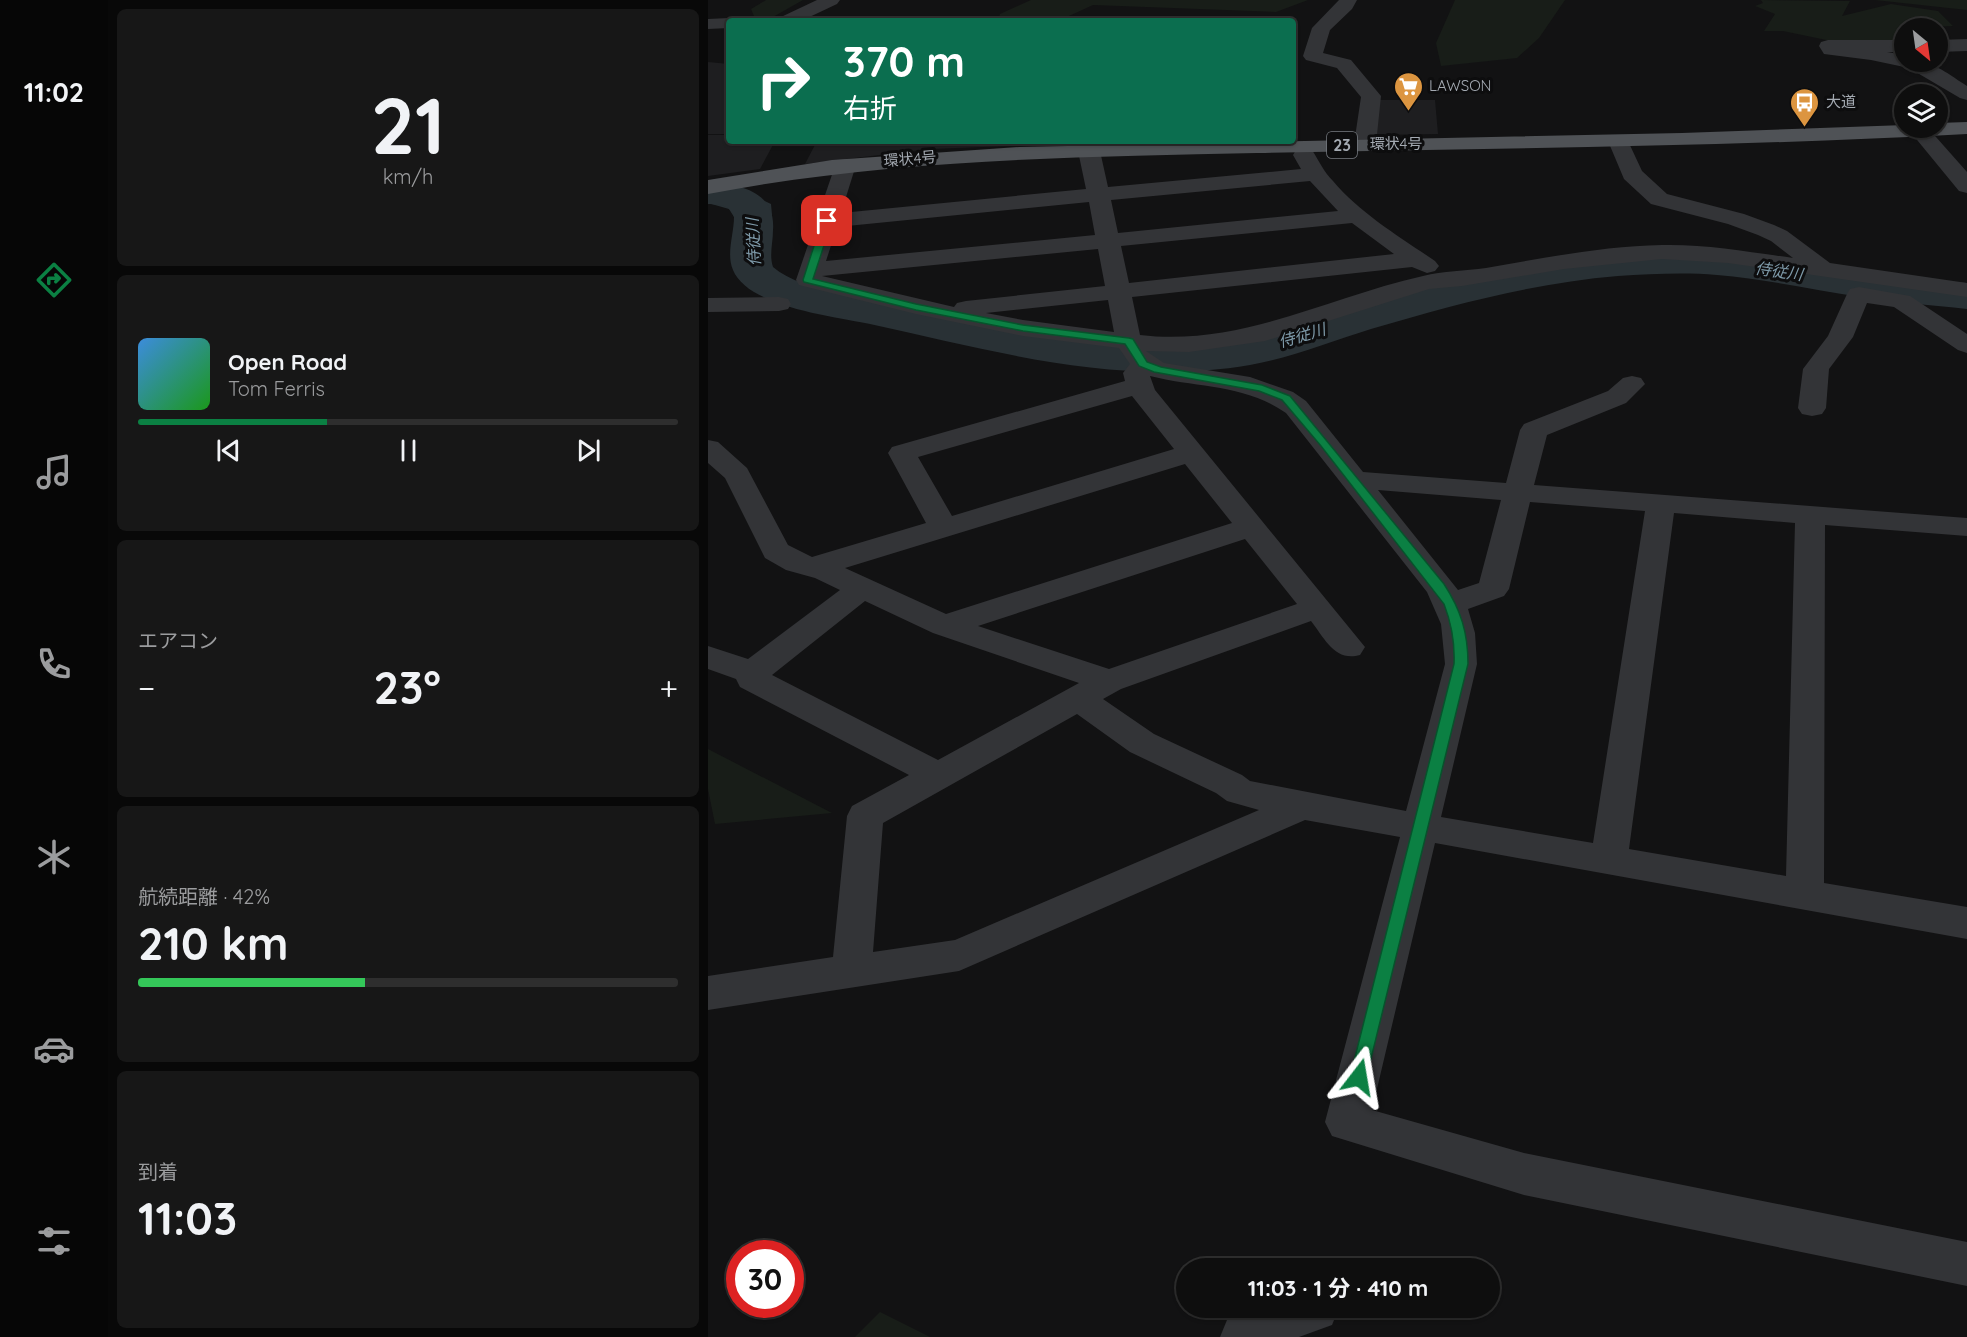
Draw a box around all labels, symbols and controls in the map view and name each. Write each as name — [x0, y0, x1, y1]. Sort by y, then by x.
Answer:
north arrow — [1894, 18, 1948, 72]
map controls — [1894, 18, 1948, 138]
text: 370 m — [843, 35, 965, 88]
icon: right — [744, 42, 822, 120]
supermarket icon: LAWSON — [1392, 70, 1424, 112]
text: 11:02 — [24, 75, 84, 109]
text: 21 — [371, 76, 445, 174]
place label: LAWSON — [1429, 76, 1492, 95]
button: layers — [1894, 84, 1948, 138]
bus stop icon: 大道 — [1789, 86, 1821, 128]
text: 右折 — [843, 91, 897, 125]
place label: 大道 — [1826, 92, 1856, 111]
road number: 23 — [1327, 132, 1357, 158]
street label: 環状4号 — [1370, 134, 1422, 153]
street label: 環状4号 — [883, 147, 937, 170]
text: km/h — [383, 164, 433, 189]
pin — [801, 195, 852, 246]
icon: arrive — [810, 204, 843, 237]
water label: 侍従川 — [742, 216, 764, 266]
water label: 侍従川 — [1754, 258, 1806, 285]
icon: directions — [33, 259, 75, 301]
water label: 侍従川 — [1276, 318, 1330, 351]
text: Open Road — [228, 348, 347, 376]
text: Tom Ferris — [228, 376, 325, 401]
icon: previous — [212, 434, 245, 467]
icon: pause — [392, 434, 425, 467]
icon: next — [572, 434, 605, 467]
icon: music — [33, 451, 75, 493]
text: エアコン — [138, 628, 218, 653]
icon: phone — [33, 643, 75, 685]
text: 23° — [374, 659, 441, 715]
text: − — [138, 667, 155, 708]
text: + — [659, 667, 678, 708]
icon: climate — [33, 836, 75, 878]
text: 航続距離 · 42% — [138, 884, 270, 909]
text: 210 km — [138, 915, 288, 971]
icon: car — [33, 1028, 75, 1070]
position arrow — [1327, 1045, 1391, 1109]
text: 到着 — [138, 1159, 178, 1184]
text: 11:03 — [138, 1190, 237, 1246]
icon: filters — [33, 1220, 75, 1262]
speed limit sign: 30 — [726, 1240, 804, 1318]
text: 11:03 · 1 分 · 410 m — [1248, 1274, 1428, 1302]

